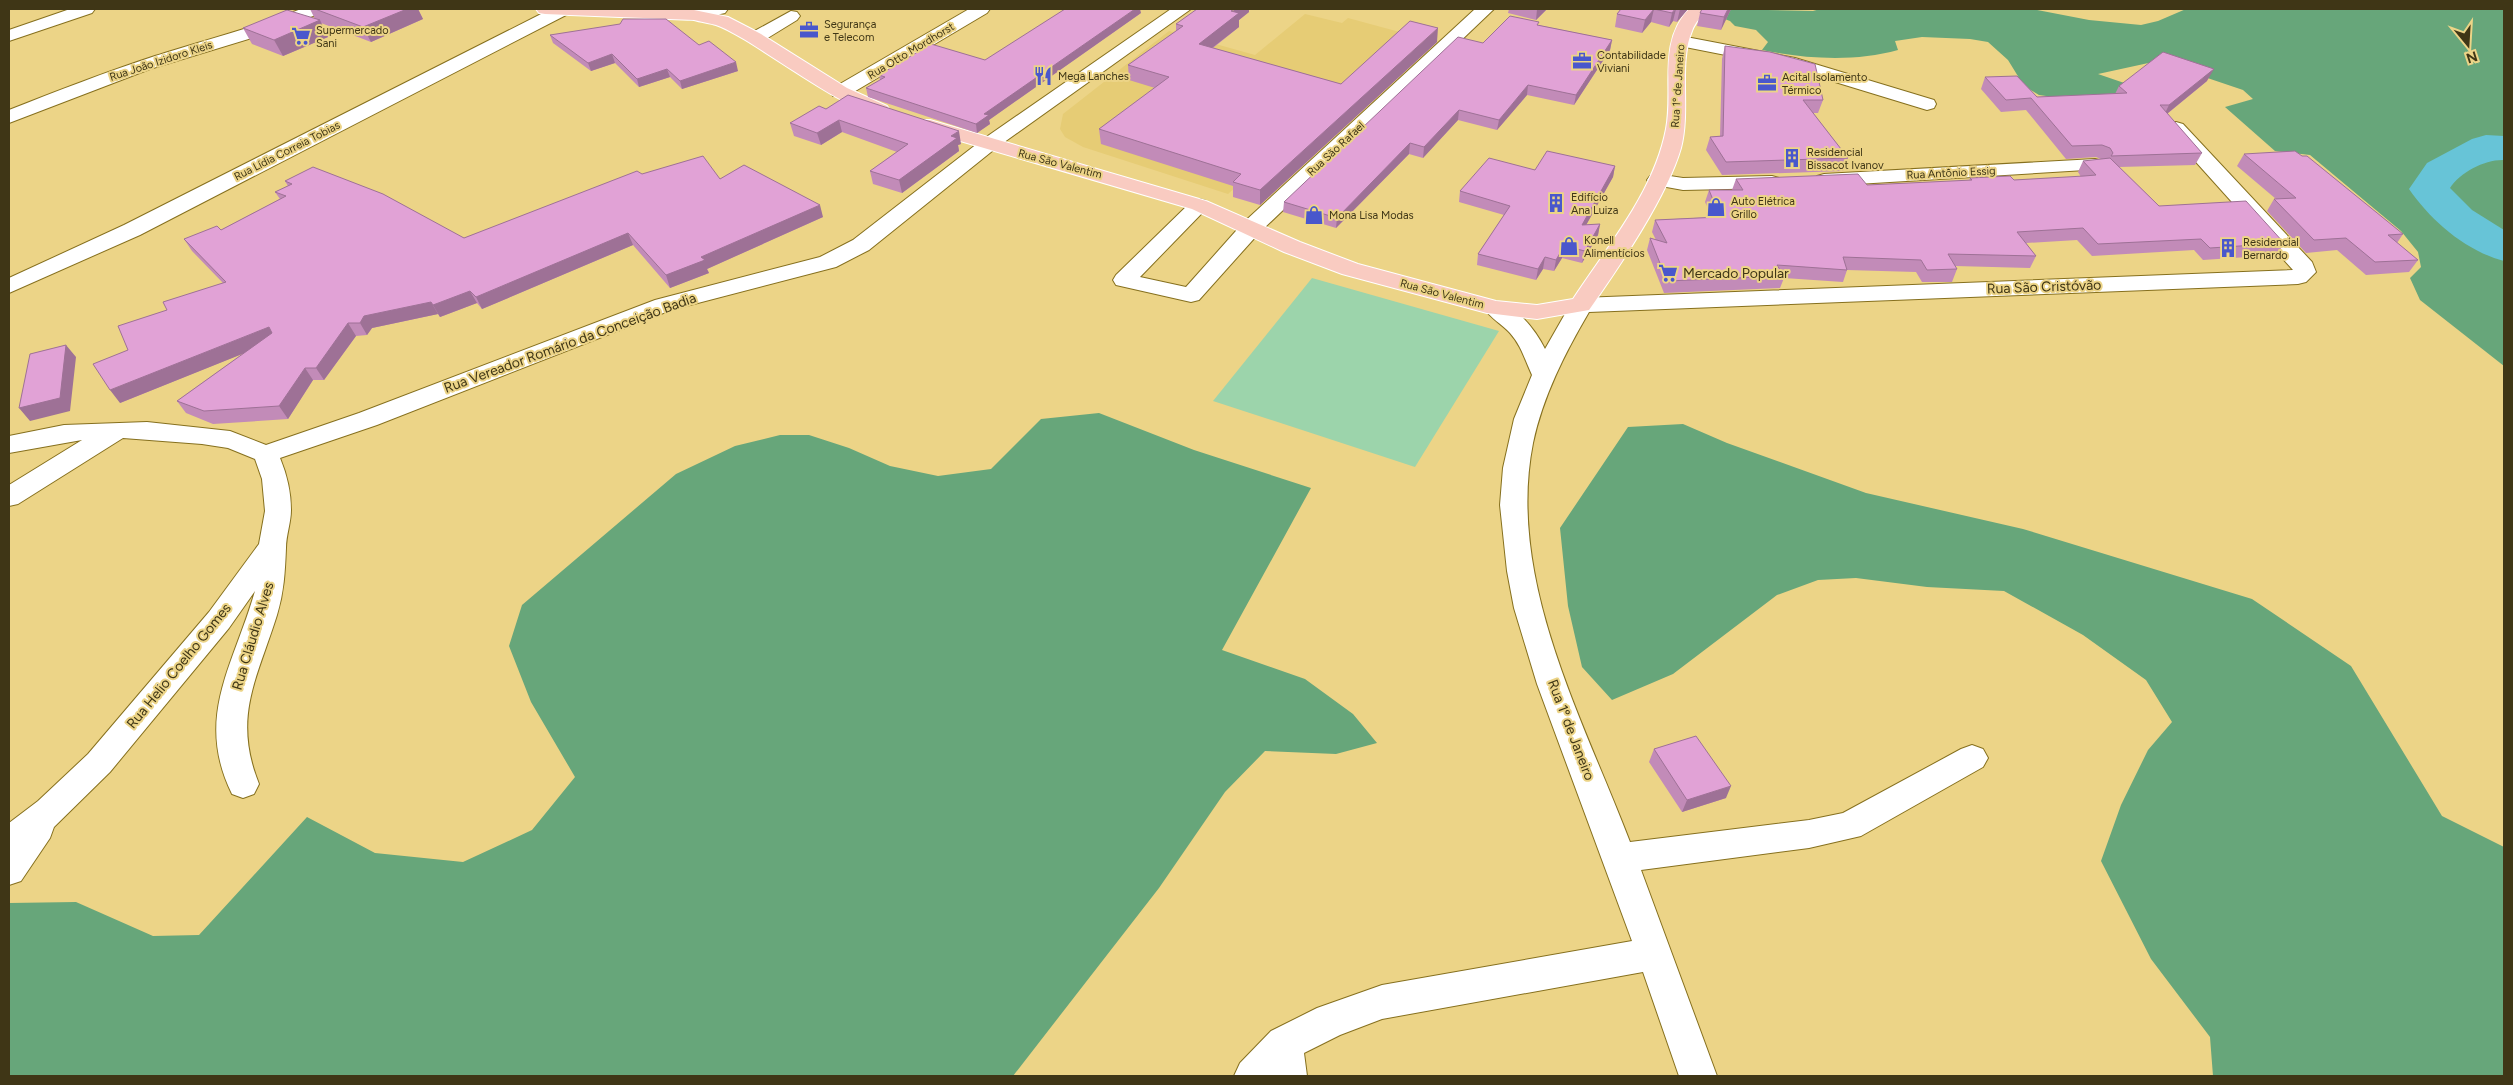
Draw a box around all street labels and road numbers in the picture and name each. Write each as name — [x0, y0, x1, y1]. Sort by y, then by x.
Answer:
street label: Rua Otto Mordhorst — [865, 20, 957, 82]
street label: Rua João Izidoro Kleis — [108, 38, 214, 84]
street label: Rua 1º de Janeiro — [1669, 44, 1687, 128]
street label: Rua Lídia Correia Tobias — [232, 119, 342, 183]
street label: Rua São Rafael — [1305, 119, 1367, 179]
street label: Rua São Valentim — [1017, 147, 1103, 181]
street label: Rua Antônio Essig — [1906, 164, 1996, 182]
street label: Rua São Valentim — [1399, 277, 1485, 311]
street label: Rua São Cristóvão — [1986, 277, 2102, 297]
street label: Rua Vereador Romário da Conceição Badia — [441, 289, 699, 397]
street label: Rua Cláudio Alves — [228, 580, 278, 692]
street label: Rua Helio Coelho Gomes — [123, 600, 235, 732]
street label: Rua 1º de Janeiro — [1544, 677, 1598, 783]

